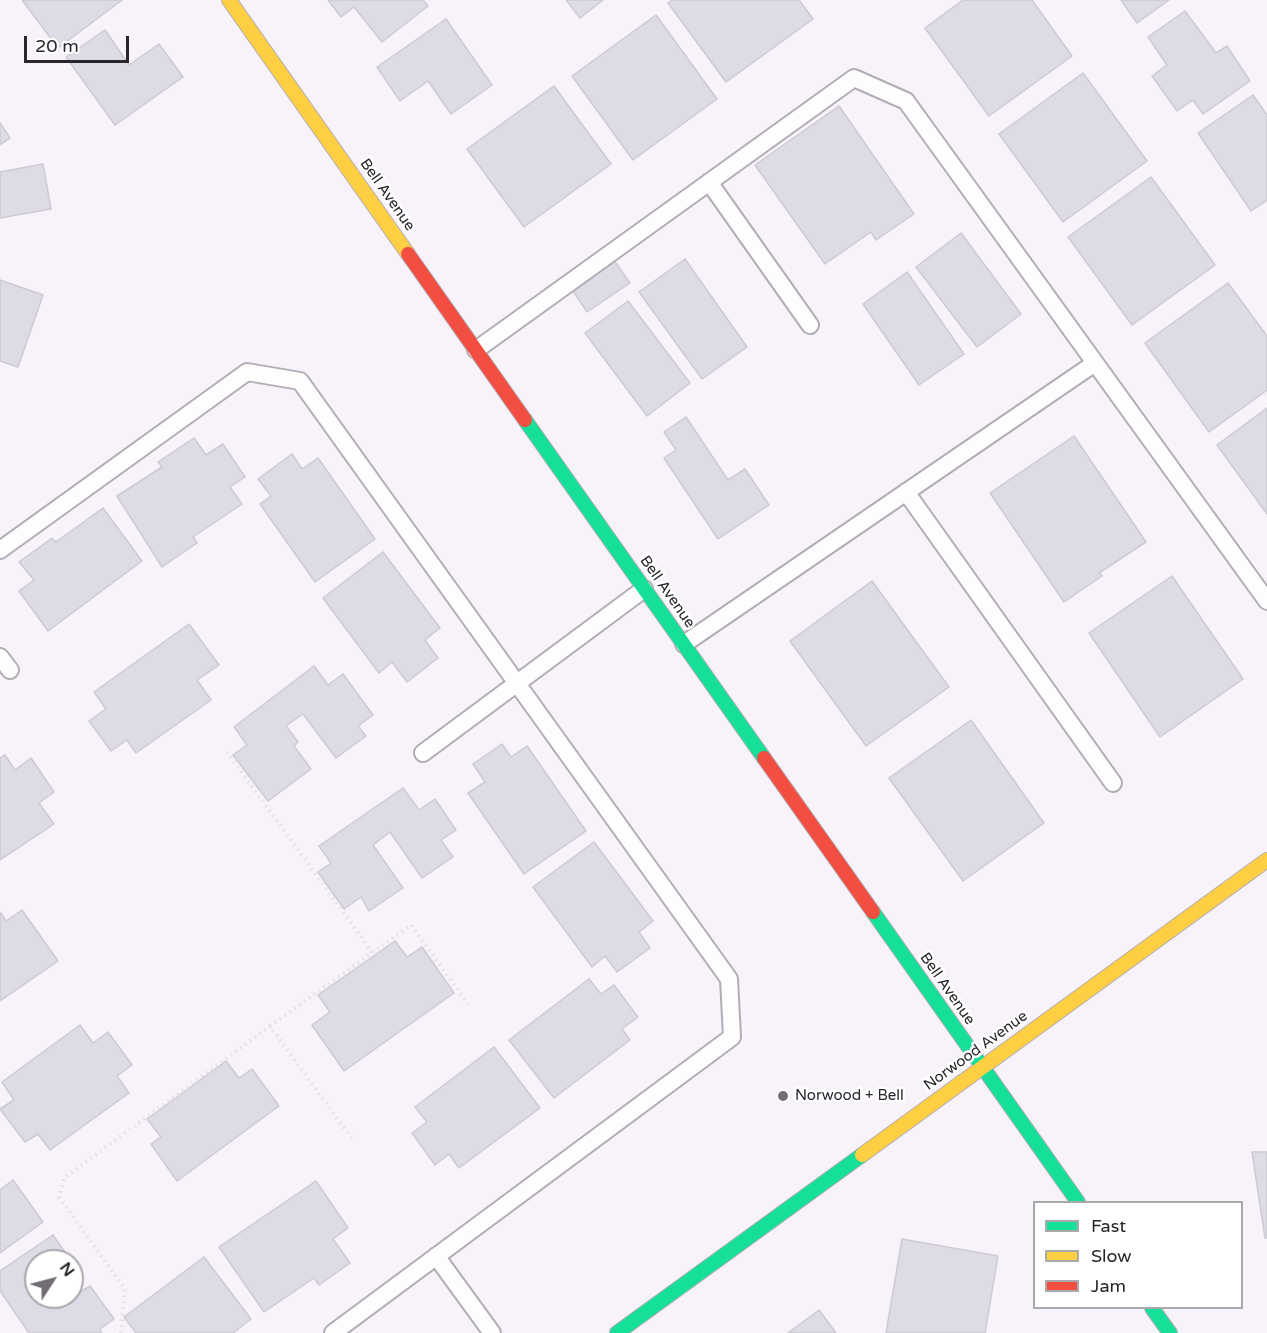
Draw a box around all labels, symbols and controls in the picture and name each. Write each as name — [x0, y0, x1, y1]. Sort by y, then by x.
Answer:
scale bar — [27, 24, 132, 62]
text: 20 m — [35, 35, 79, 57]
street label: Bell Avenue — [356, 155, 418, 235]
street label: Bell Avenue — [636, 552, 698, 632]
street label: Bell Avenue — [916, 949, 978, 1029]
street label: Norwood Avenue — [921, 1007, 1031, 1095]
place label: Norwood + Bell — [795, 1087, 904, 1105]
marker: Norwood + Bell — [776, 1089, 790, 1103]
legend — [1033, 1201, 1243, 1309]
text: Fast — [1091, 1215, 1126, 1237]
text: Slow — [1091, 1245, 1132, 1267]
north arrow — [24, 1249, 84, 1309]
text: N — [55, 1259, 79, 1281]
text: Jam — [1091, 1275, 1126, 1297]

